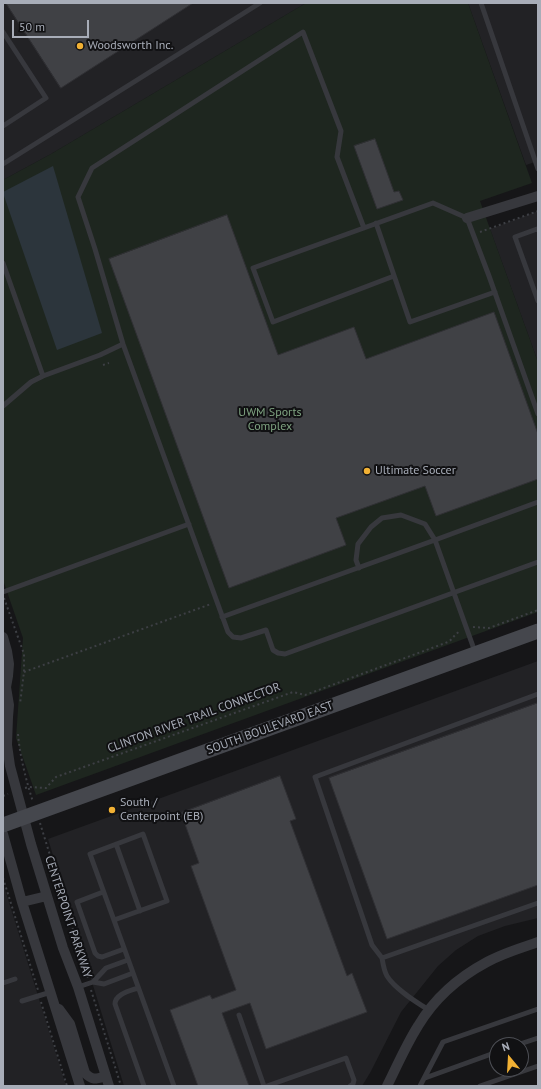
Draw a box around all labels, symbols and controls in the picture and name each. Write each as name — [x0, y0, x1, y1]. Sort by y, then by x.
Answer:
scale bar — [14, 12, 91, 38]
text: 50 m — [19, 19, 45, 34]
place label: Woodsworth Inc. — [88, 39, 173, 53]
marker: Woodsworth Inc. — [75, 41, 85, 51]
park label: UWM Sports Complex — [238, 406, 302, 434]
place label: Ultimate Soccer — [375, 464, 456, 478]
marker: Ultimate Soccer — [362, 466, 372, 476]
street label: CLINTON RIVER TRAIL CONNECTOR — [106, 680, 282, 756]
street label: SOUTH BOULEVARD EAST — [205, 698, 335, 758]
place label: South / Centerpoint (EB) — [120, 796, 203, 824]
marker: South / Centerpoint (EB) — [107, 805, 117, 815]
street label: CENTERPOINT PARKWAY — [41, 854, 95, 980]
north arrow — [489, 1037, 529, 1077]
text: N — [500, 1039, 511, 1054]

